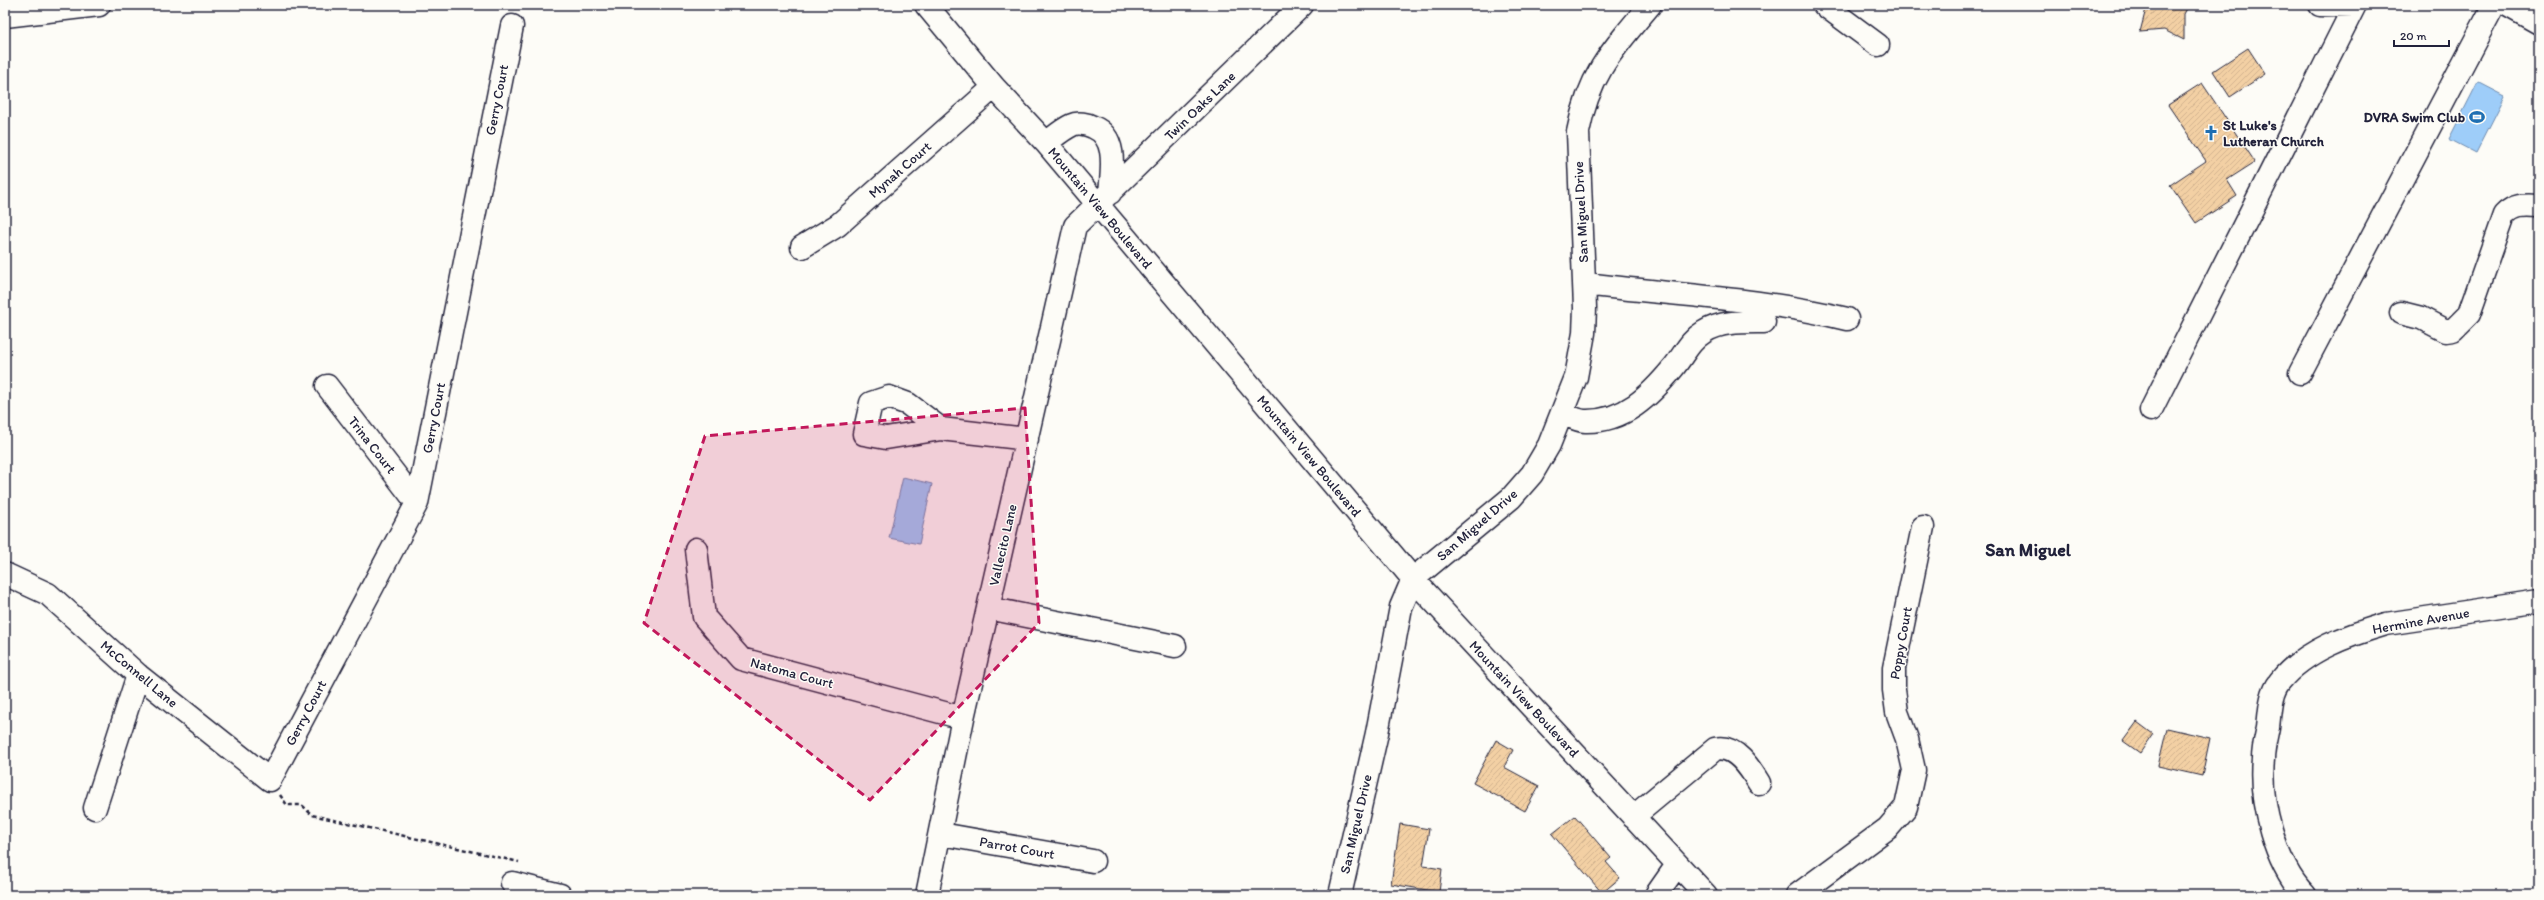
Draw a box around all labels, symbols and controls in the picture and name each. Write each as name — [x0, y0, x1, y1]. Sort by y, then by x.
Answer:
scale bar — [2394, 22, 2449, 48]
text: 20 m — [2400, 29, 2427, 43]
street label: Gerry Court — [482, 63, 512, 137]
street label: Twin Oaks Lane — [1161, 68, 1239, 144]
sports icon: DVRA Swim Club — [2468, 108, 2486, 126]
place label: DVRA Swim Club — [2363, 109, 2465, 126]
place label: St Luke's Lutheran Church — [2223, 117, 2325, 150]
church icon: St Luke's Lutheran Church — [2202, 124, 2220, 142]
street label: Mynah Court — [865, 138, 935, 202]
street label: Mountain View Boulevard — [1044, 144, 1156, 273]
street label: San Miguel Drive — [1570, 161, 1592, 263]
street label: Gerry Court — [419, 381, 449, 455]
street label: Mountain View Boulevard — [1253, 392, 1365, 521]
street label: Trina Court — [344, 413, 400, 477]
street label: San Miguel Drive — [1433, 485, 1521, 565]
street label: Vallecito Lane — [985, 502, 1021, 588]
district label: San Miguel — [1985, 539, 2072, 561]
street label: Hermine Avenue — [2371, 604, 2471, 638]
street label: Poppy Court — [1886, 605, 1916, 681]
street label: McConnell Lane — [97, 637, 181, 712]
street label: Mountain View Boulevard — [1465, 637, 1583, 761]
street label: Natoma Court — [749, 654, 835, 692]
street label: Gerry Court — [282, 677, 330, 749]
street label: San Miguel Drive — [1336, 772, 1376, 875]
street label: Parrot Court — [978, 833, 1056, 863]

